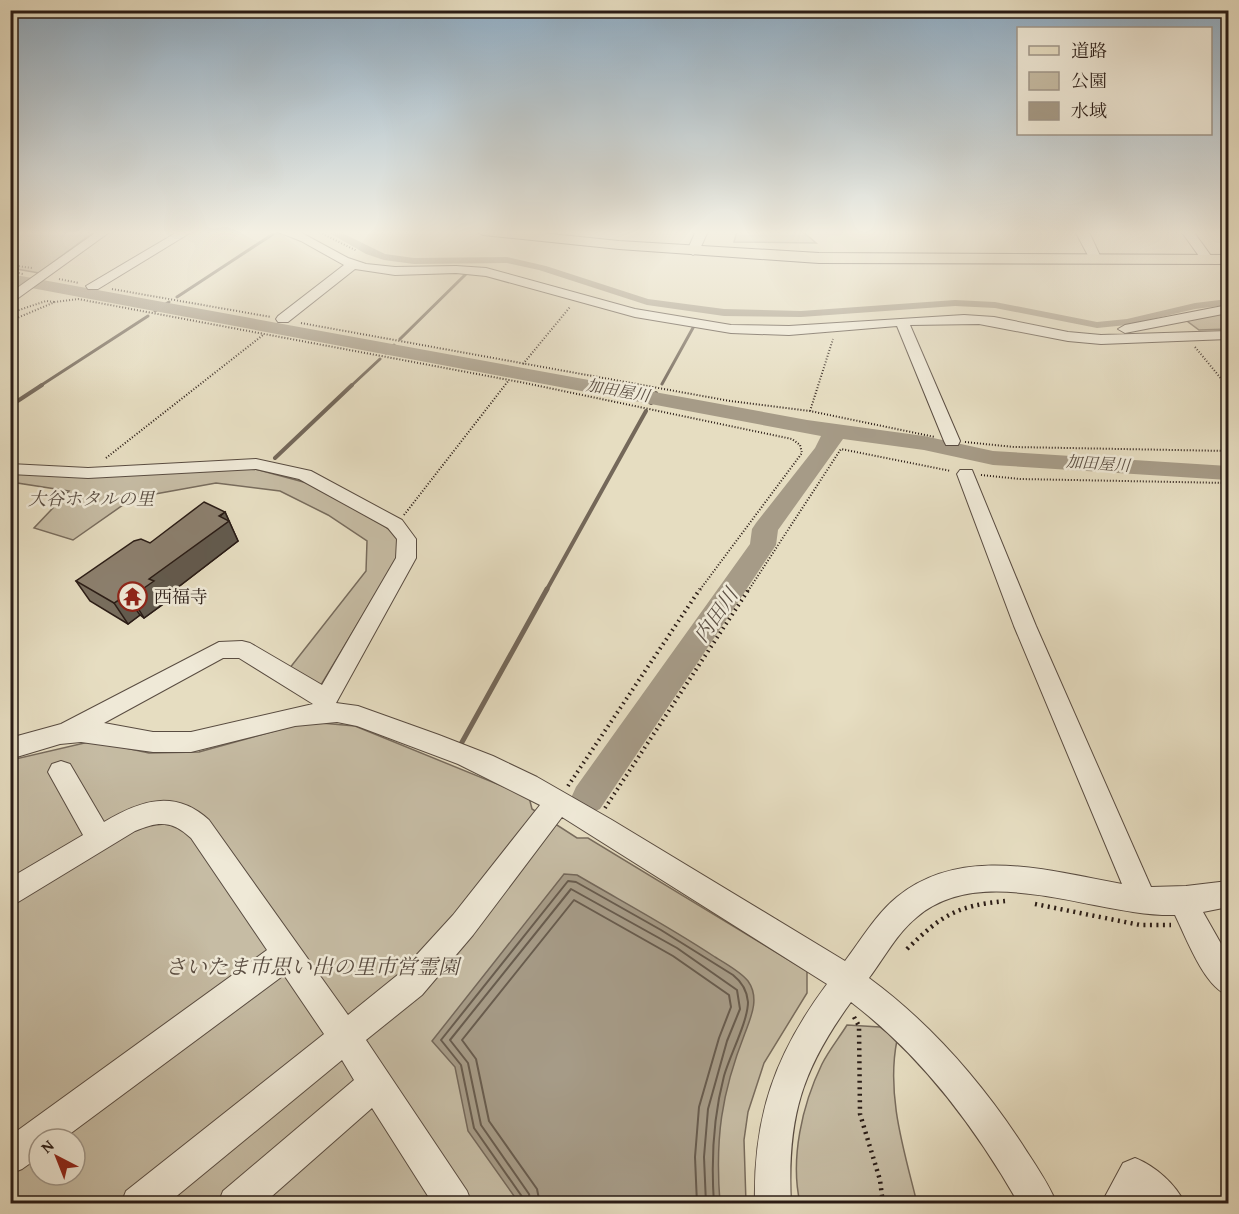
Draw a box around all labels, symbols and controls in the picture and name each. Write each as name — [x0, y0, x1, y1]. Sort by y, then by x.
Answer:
legend — [1017, 27, 1212, 135]
text: 道路 — [1071, 37, 1107, 64]
text: 公園 — [1071, 67, 1107, 94]
text: 水域 — [1071, 97, 1107, 124]
water label: 加田屋川 — [584, 373, 654, 408]
water label: 加田屋川 — [1065, 449, 1133, 477]
park label: 大谷ホタルの里 — [28, 485, 156, 512]
temple icon: 西福寺 — [117, 580, 149, 612]
water label: 内田川 — [686, 580, 745, 648]
place label: 西福寺 — [154, 583, 208, 610]
park label: さいたま市思い出の里市営霊園 — [165, 951, 462, 982]
north arrow — [27, 1127, 87, 1187]
text: N — [35, 1133, 59, 1158]

